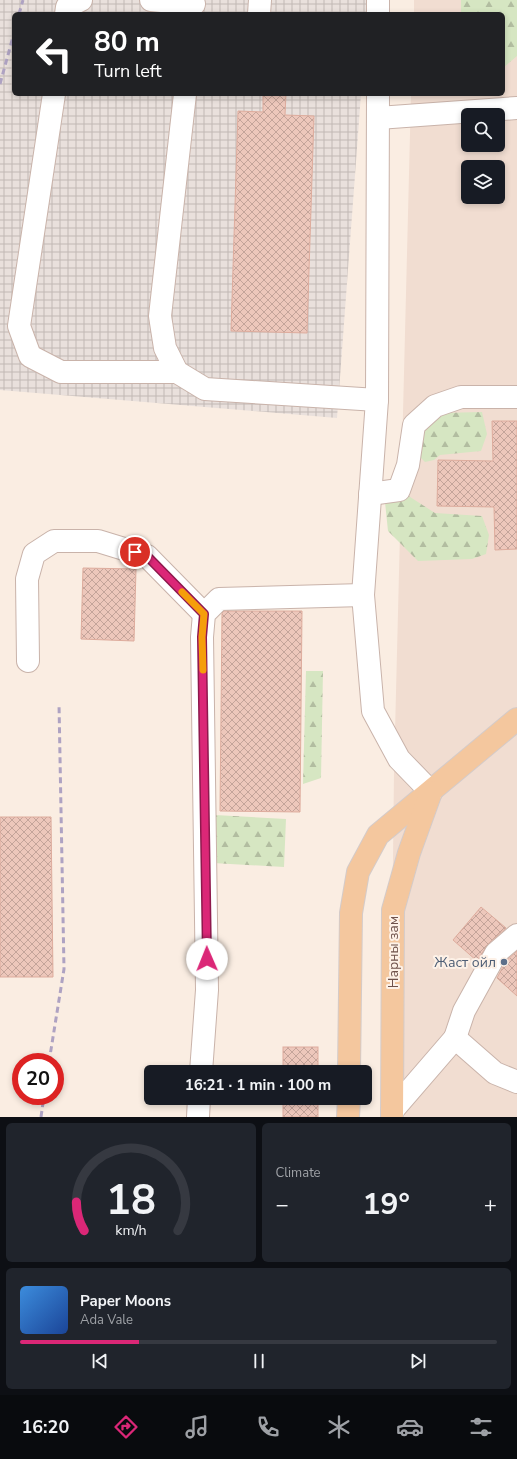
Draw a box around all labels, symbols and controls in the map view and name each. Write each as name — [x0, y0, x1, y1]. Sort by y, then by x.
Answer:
text: 80 m — [94, 23, 160, 61]
icon: left — [28, 28, 80, 80]
text: Turn left — [94, 59, 162, 83]
map controls — [461, 108, 505, 204]
button: search — [461, 108, 505, 152]
button: layers — [461, 160, 505, 204]
pin — [118, 535, 152, 569]
icon: arrive — [124, 541, 146, 563]
street label: Нарны зам — [384, 916, 403, 988]
position arrow — [186, 938, 228, 980]
place label: Жаст ойл — [434, 953, 496, 972]
marker: Жаст ойл — [499, 957, 509, 967]
speed limit sign: 20 — [12, 1053, 64, 1105]
text: 16:21 · 1 min · 100 m — [185, 1075, 331, 1095]
text: Climate — [276, 1164, 321, 1182]
text: 18 — [106, 1171, 156, 1228]
text: 19° — [363, 1184, 410, 1225]
text: − — [276, 1190, 289, 1220]
text: + — [484, 1190, 497, 1220]
text: km/h — [115, 1220, 146, 1239]
text: Paper Moons — [80, 1291, 171, 1311]
text: Ada Vale — [80, 1311, 133, 1329]
icon: previous — [89, 1350, 111, 1372]
icon: pause — [248, 1350, 270, 1372]
icon: next — [407, 1350, 429, 1372]
icon: directions — [112, 1413, 140, 1441]
icon: music — [183, 1413, 211, 1441]
icon: phone — [254, 1413, 282, 1441]
icon: climate — [325, 1413, 353, 1441]
icon: car — [396, 1413, 424, 1441]
icon: filters — [467, 1413, 495, 1441]
text: 16:20 — [22, 1415, 69, 1439]

